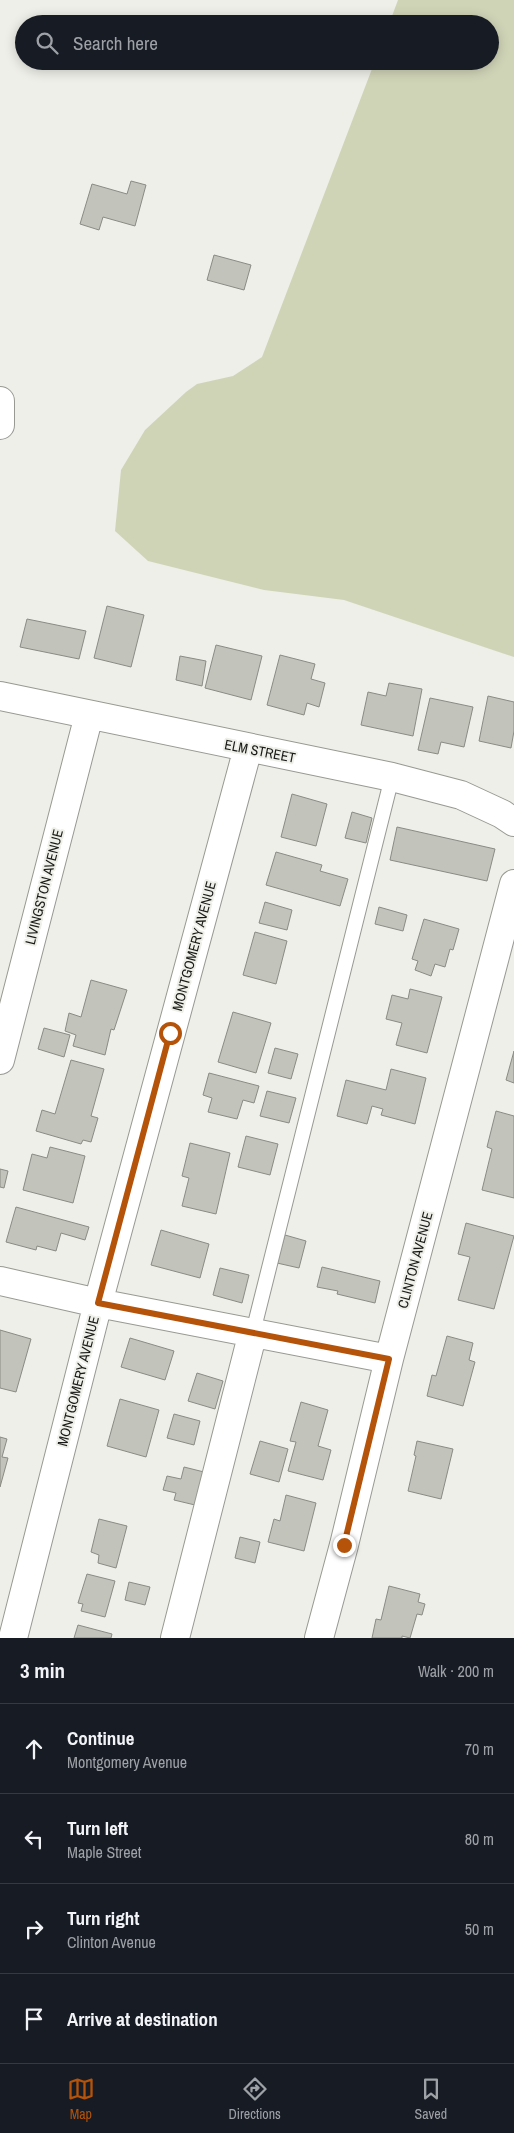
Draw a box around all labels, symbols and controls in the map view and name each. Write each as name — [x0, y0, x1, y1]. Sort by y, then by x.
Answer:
search box — [15, 15, 499, 70]
icon: search — [33, 29, 61, 57]
text: Search here — [73, 30, 158, 56]
street label: ELM STREET — [223, 735, 297, 767]
street label: LIVINGSTON AVENUE — [21, 827, 67, 947]
street label: MONTGOMERY AVENUE — [168, 879, 220, 1013]
route start — [159, 1022, 182, 1045]
street label: CLINTON AVENUE — [393, 1210, 437, 1310]
street label: MONTGOMERY AVENUE — [53, 1314, 103, 1448]
route end — [333, 1534, 356, 1557]
text: 3 min — [20, 1656, 65, 1685]
text: Walk · 200 m — [418, 1660, 494, 1682]
text: Continue — [67, 1725, 135, 1751]
icon: ahead — [20, 1735, 48, 1763]
text: 70 m — [465, 1738, 494, 1760]
text: Montgomery Avenue — [67, 1751, 187, 1773]
text: Turn left — [67, 1815, 128, 1841]
icon: left — [20, 1825, 48, 1853]
text: 80 m — [465, 1828, 494, 1850]
text: Maple Street — [67, 1841, 141, 1863]
text: Turn right — [67, 1905, 139, 1931]
icon: right — [20, 1915, 48, 1943]
text: 50 m — [465, 1918, 494, 1940]
text: Clinton Avenue — [67, 1931, 156, 1953]
icon: arrive — [20, 2005, 48, 2033]
text: Arrive at destination — [67, 2006, 218, 2032]
tab: Map — [67, 2075, 95, 2123]
tab: Directions — [229, 2075, 281, 2123]
tab: Saved — [415, 2075, 447, 2123]

